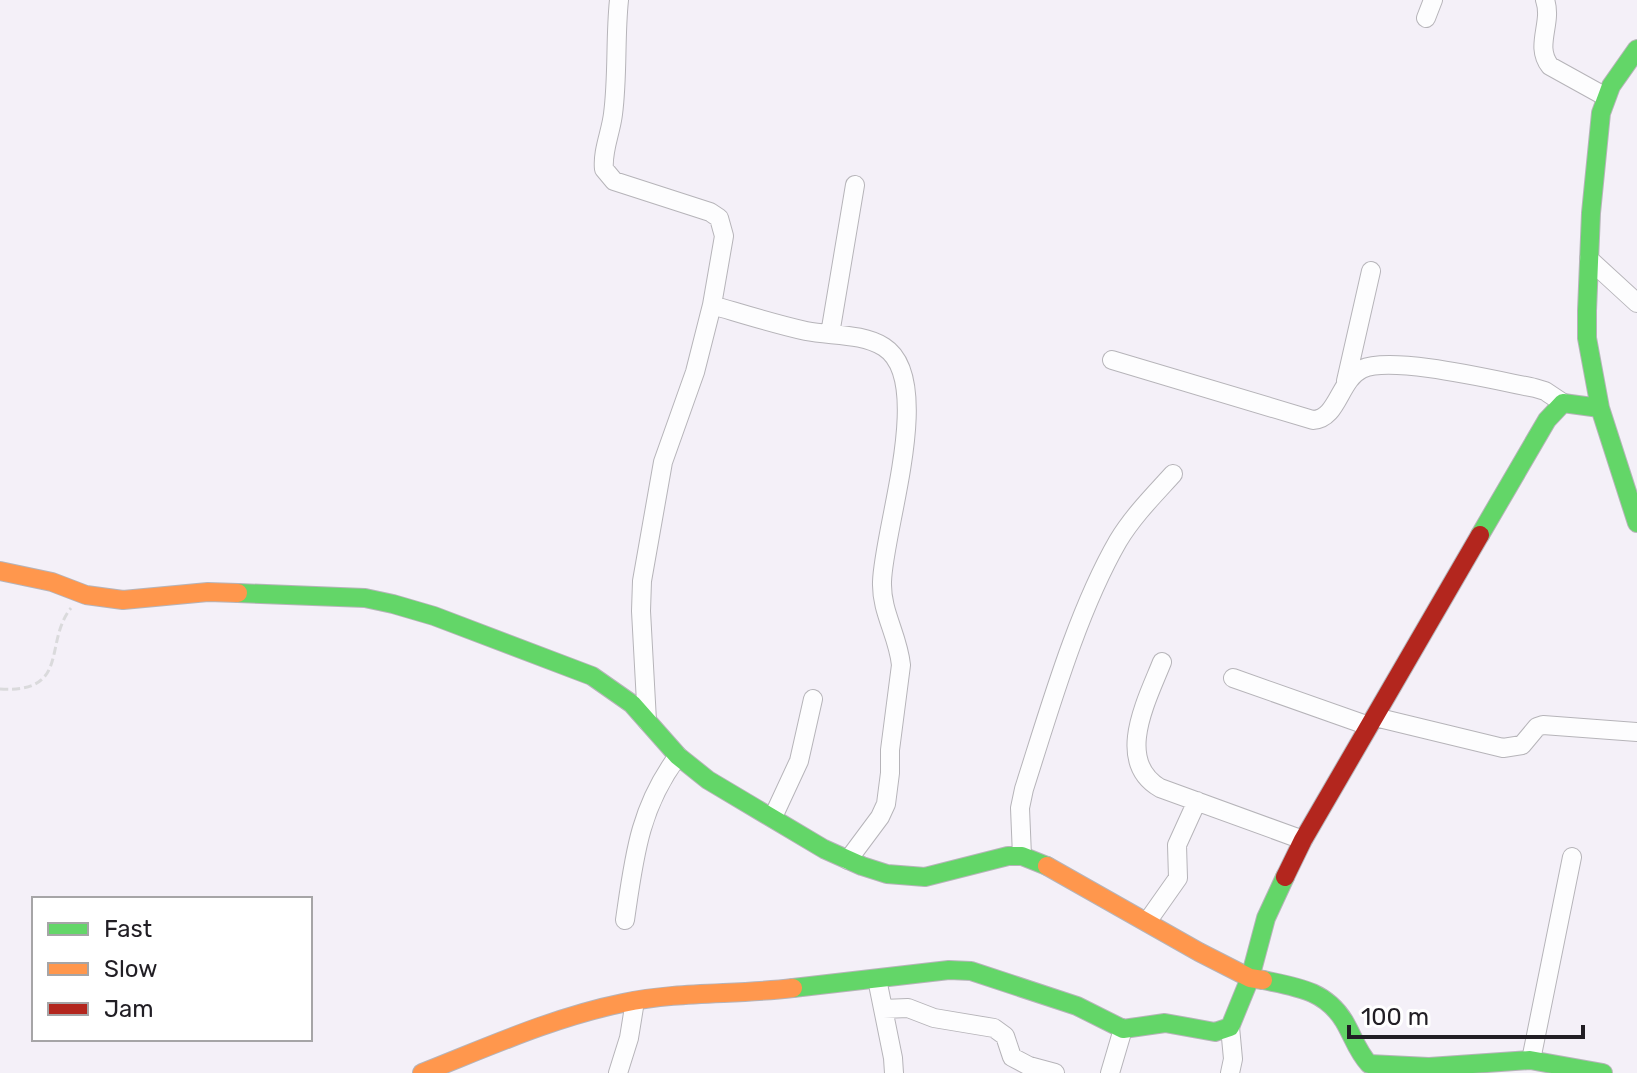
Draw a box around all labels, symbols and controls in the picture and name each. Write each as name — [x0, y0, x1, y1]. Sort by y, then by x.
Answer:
legend — [32, 897, 312, 1041]
text: Fast — [104, 915, 152, 943]
text: Slow — [104, 955, 157, 983]
scale bar — [1349, 989, 1583, 1039]
text: Jam — [104, 995, 154, 1023]
text: 100 m — [1361, 1003, 1429, 1031]

